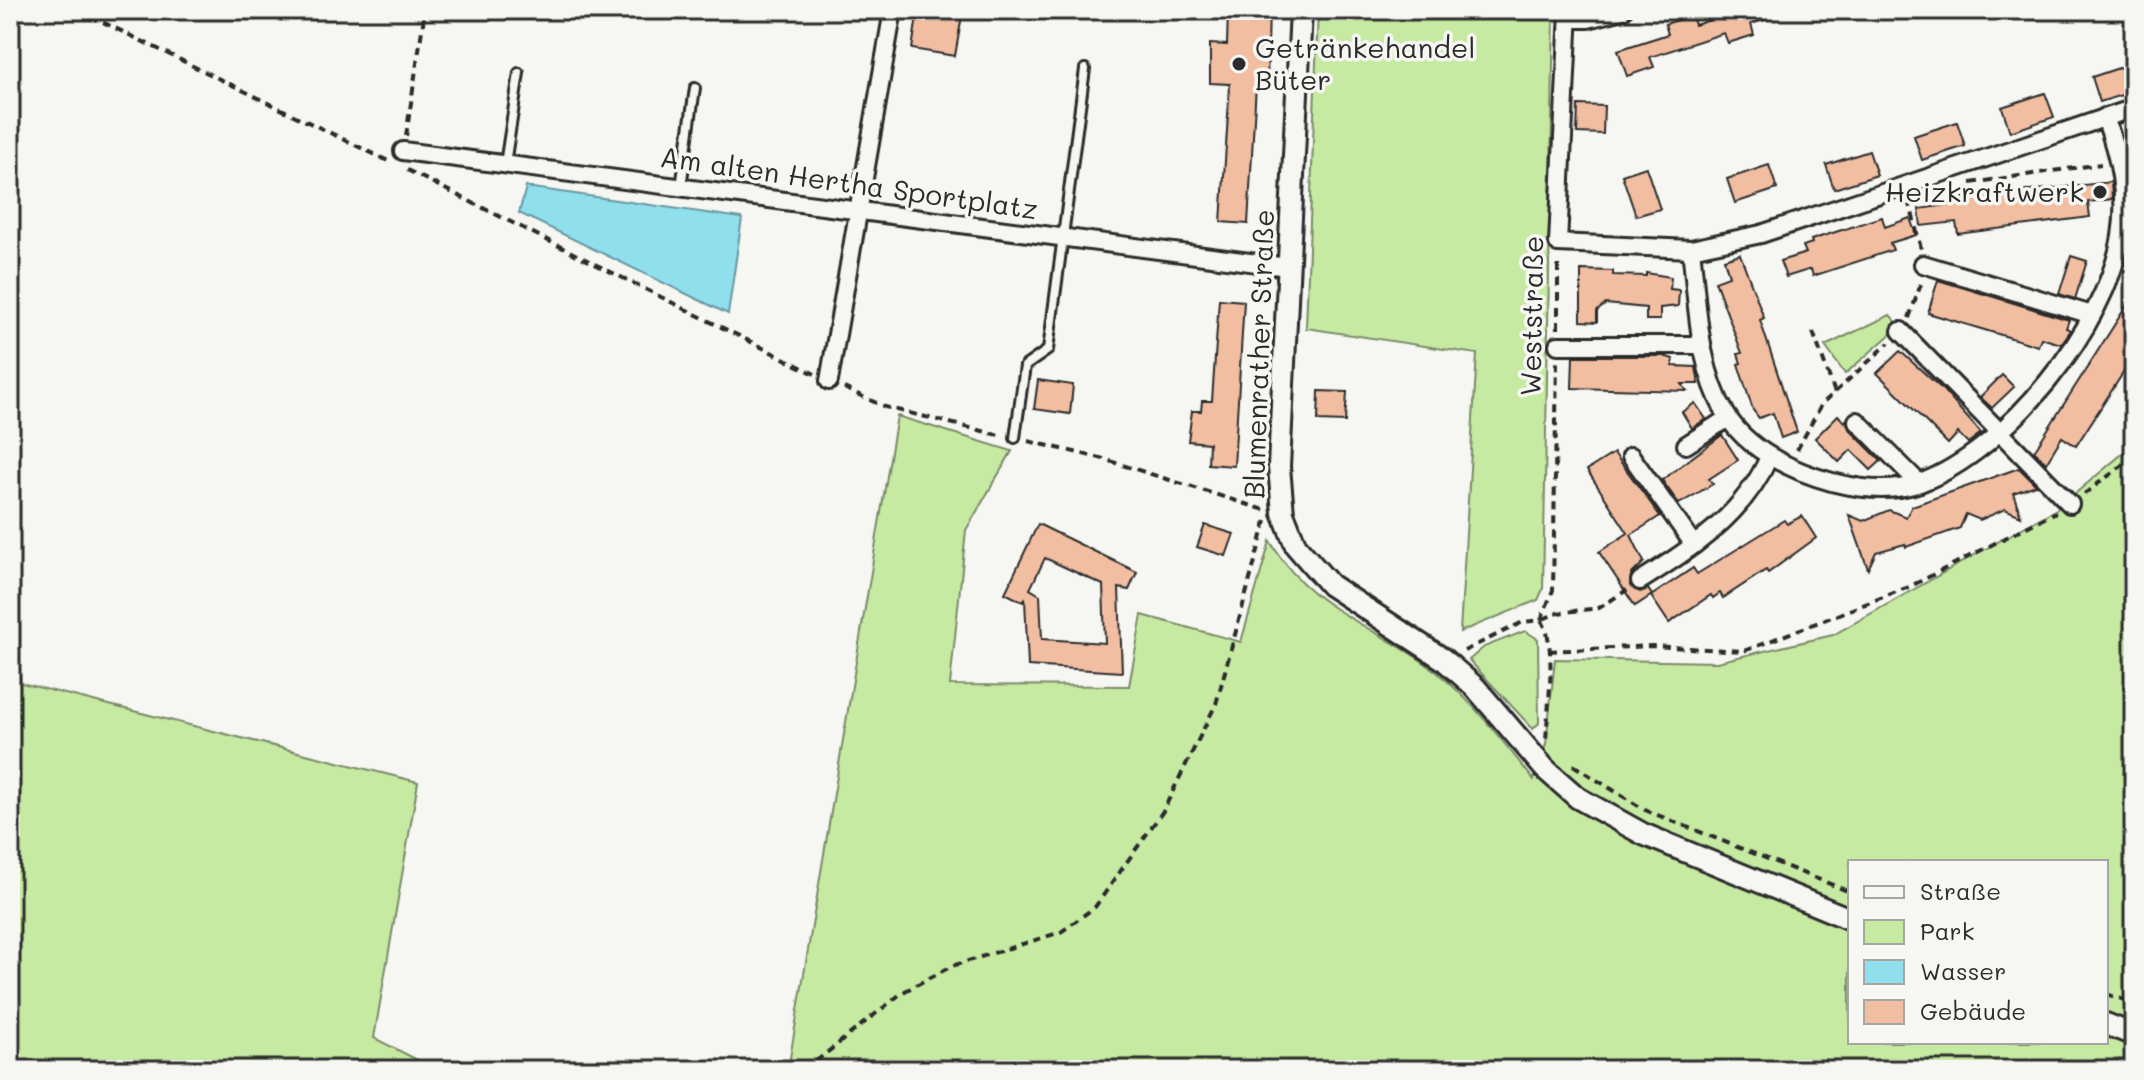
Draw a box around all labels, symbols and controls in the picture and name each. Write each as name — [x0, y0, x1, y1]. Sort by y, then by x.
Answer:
place label: Getränkehandel Büter — [1255, 29, 1475, 97]
marker: Getränkehandel Büter — [1230, 55, 1248, 73]
street label: Am alten Hertha Sportplatz — [658, 138, 1040, 226]
place label: Heizkraftwerk — [1885, 173, 2084, 209]
marker: Heizkraftwerk — [2091, 183, 2109, 201]
street label: Blumenrather Straße — [1235, 209, 1281, 499]
street label: Weststraße — [1512, 236, 1550, 396]
legend — [1848, 860, 2108, 1044]
text: Straße — [1920, 875, 2001, 906]
text: Park — [1920, 915, 1974, 946]
text: Wasser — [1920, 955, 2006, 986]
text: Gebäude — [1920, 995, 2026, 1026]

